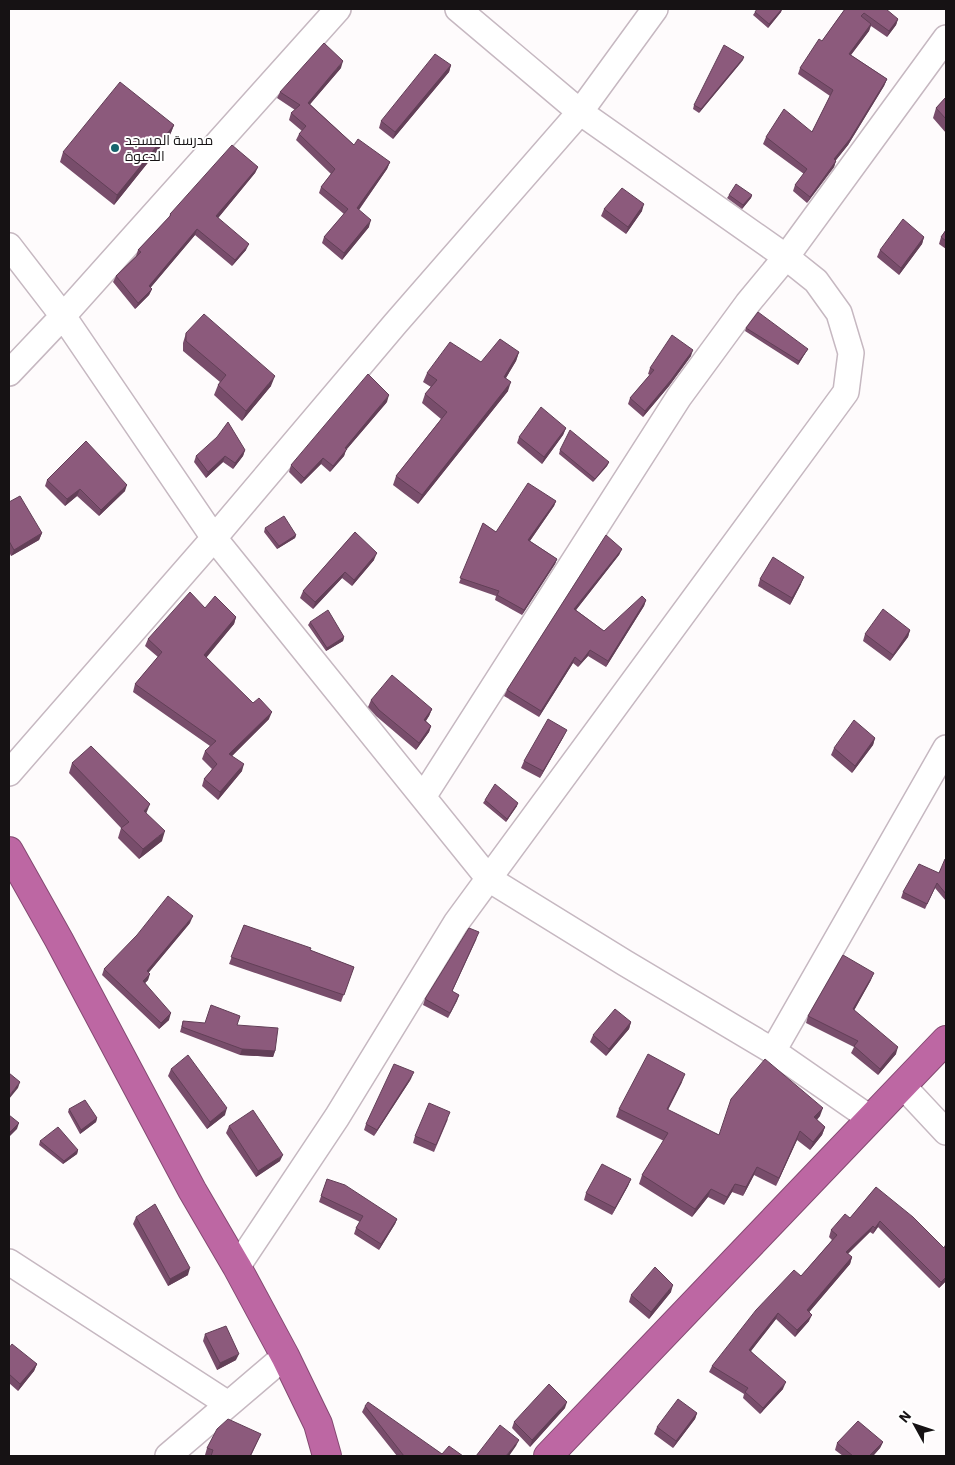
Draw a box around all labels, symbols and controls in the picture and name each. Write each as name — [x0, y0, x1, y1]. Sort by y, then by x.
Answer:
place label: مدرسة المسجد الدعوة — [125, 131, 213, 165]
marker: مدرسة المسجد الدعوة — [109, 142, 121, 154]
north arrow — [890, 1400, 940, 1450]
text: N — [895, 1407, 915, 1426]

